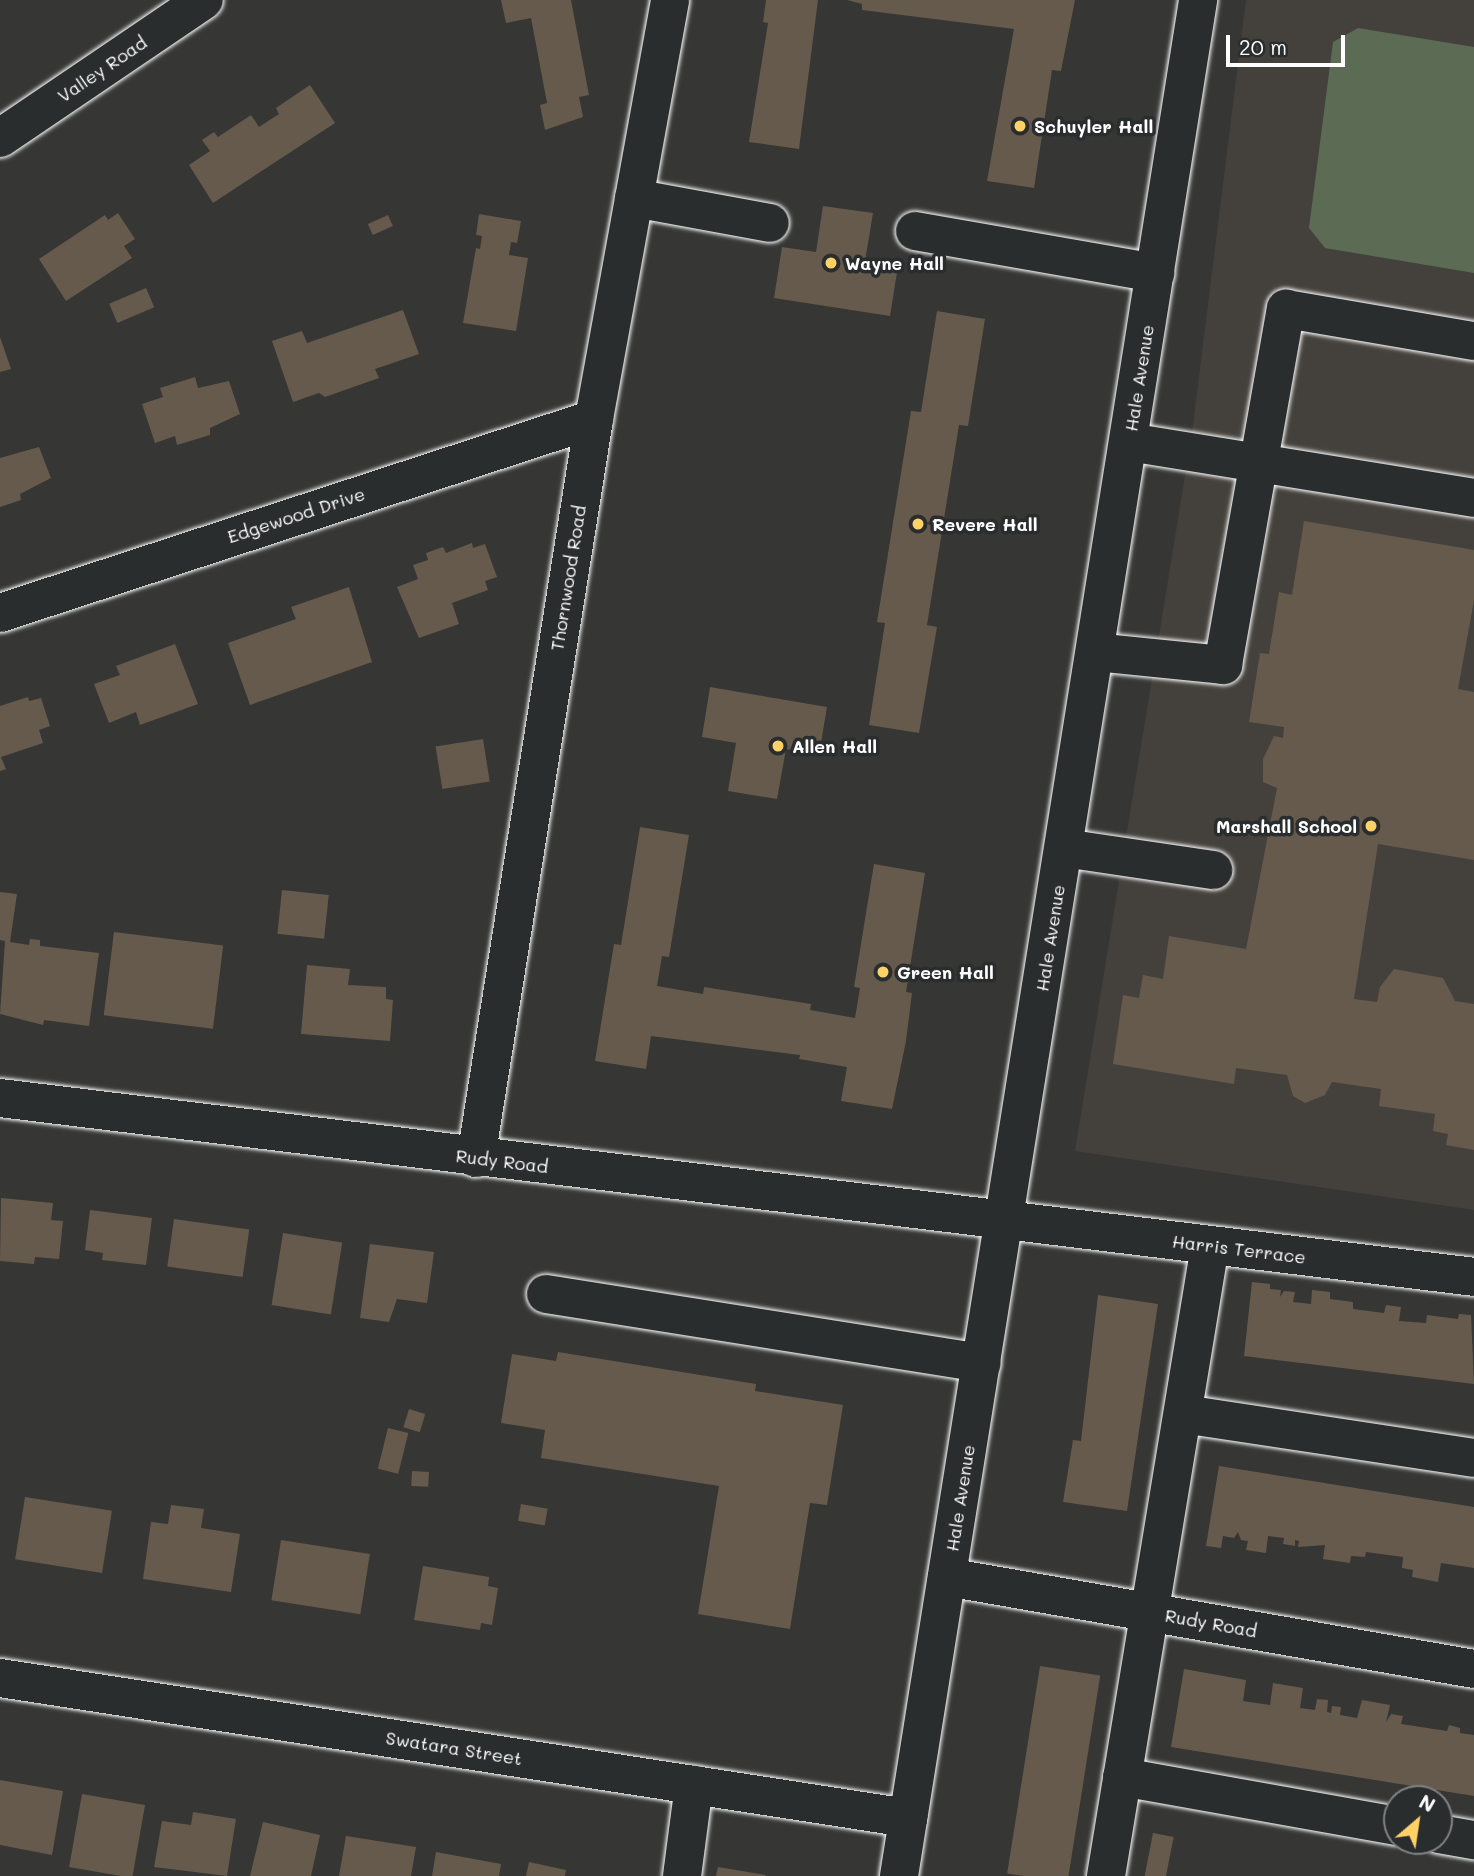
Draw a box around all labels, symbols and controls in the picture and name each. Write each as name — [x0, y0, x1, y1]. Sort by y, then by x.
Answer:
scale bar — [1229, 21, 1348, 65]
street label: Valley Road — [53, 31, 151, 107]
text: 20 m — [1239, 33, 1287, 60]
place label: Schuyler Hall — [1034, 115, 1153, 137]
marker: Schuyler Hall — [1012, 118, 1028, 134]
place label: Wayne Hall — [845, 252, 944, 274]
marker: Wayne Hall — [823, 255, 839, 271]
street label: Hale Avenue — [1120, 323, 1158, 433]
street label: Edgewood Drive — [224, 483, 368, 547]
street label: Thornwood Road — [546, 504, 590, 652]
place label: Revere Hall — [932, 513, 1038, 535]
marker: Revere Hall — [910, 516, 926, 532]
place label: Allen Hall — [792, 735, 877, 757]
marker: Allen Hall — [770, 738, 786, 754]
place label: Marshall School — [1216, 815, 1357, 837]
marker: Marshall School — [1363, 818, 1379, 834]
street label: Hale Avenue — [1031, 883, 1069, 993]
place label: Green Hall — [897, 961, 994, 983]
marker: Green Hall — [875, 964, 891, 980]
street label: Rudy Road — [455, 1145, 549, 1177]
street label: Harris Terrace — [1171, 1230, 1307, 1268]
street label: Hale Avenue — [941, 1443, 979, 1553]
street label: Rudy Road — [1163, 1604, 1259, 1642]
street label: Swatara Street — [384, 1727, 524, 1769]
north arrow — [1383, 1785, 1453, 1855]
text: N — [1415, 1789, 1440, 1817]

